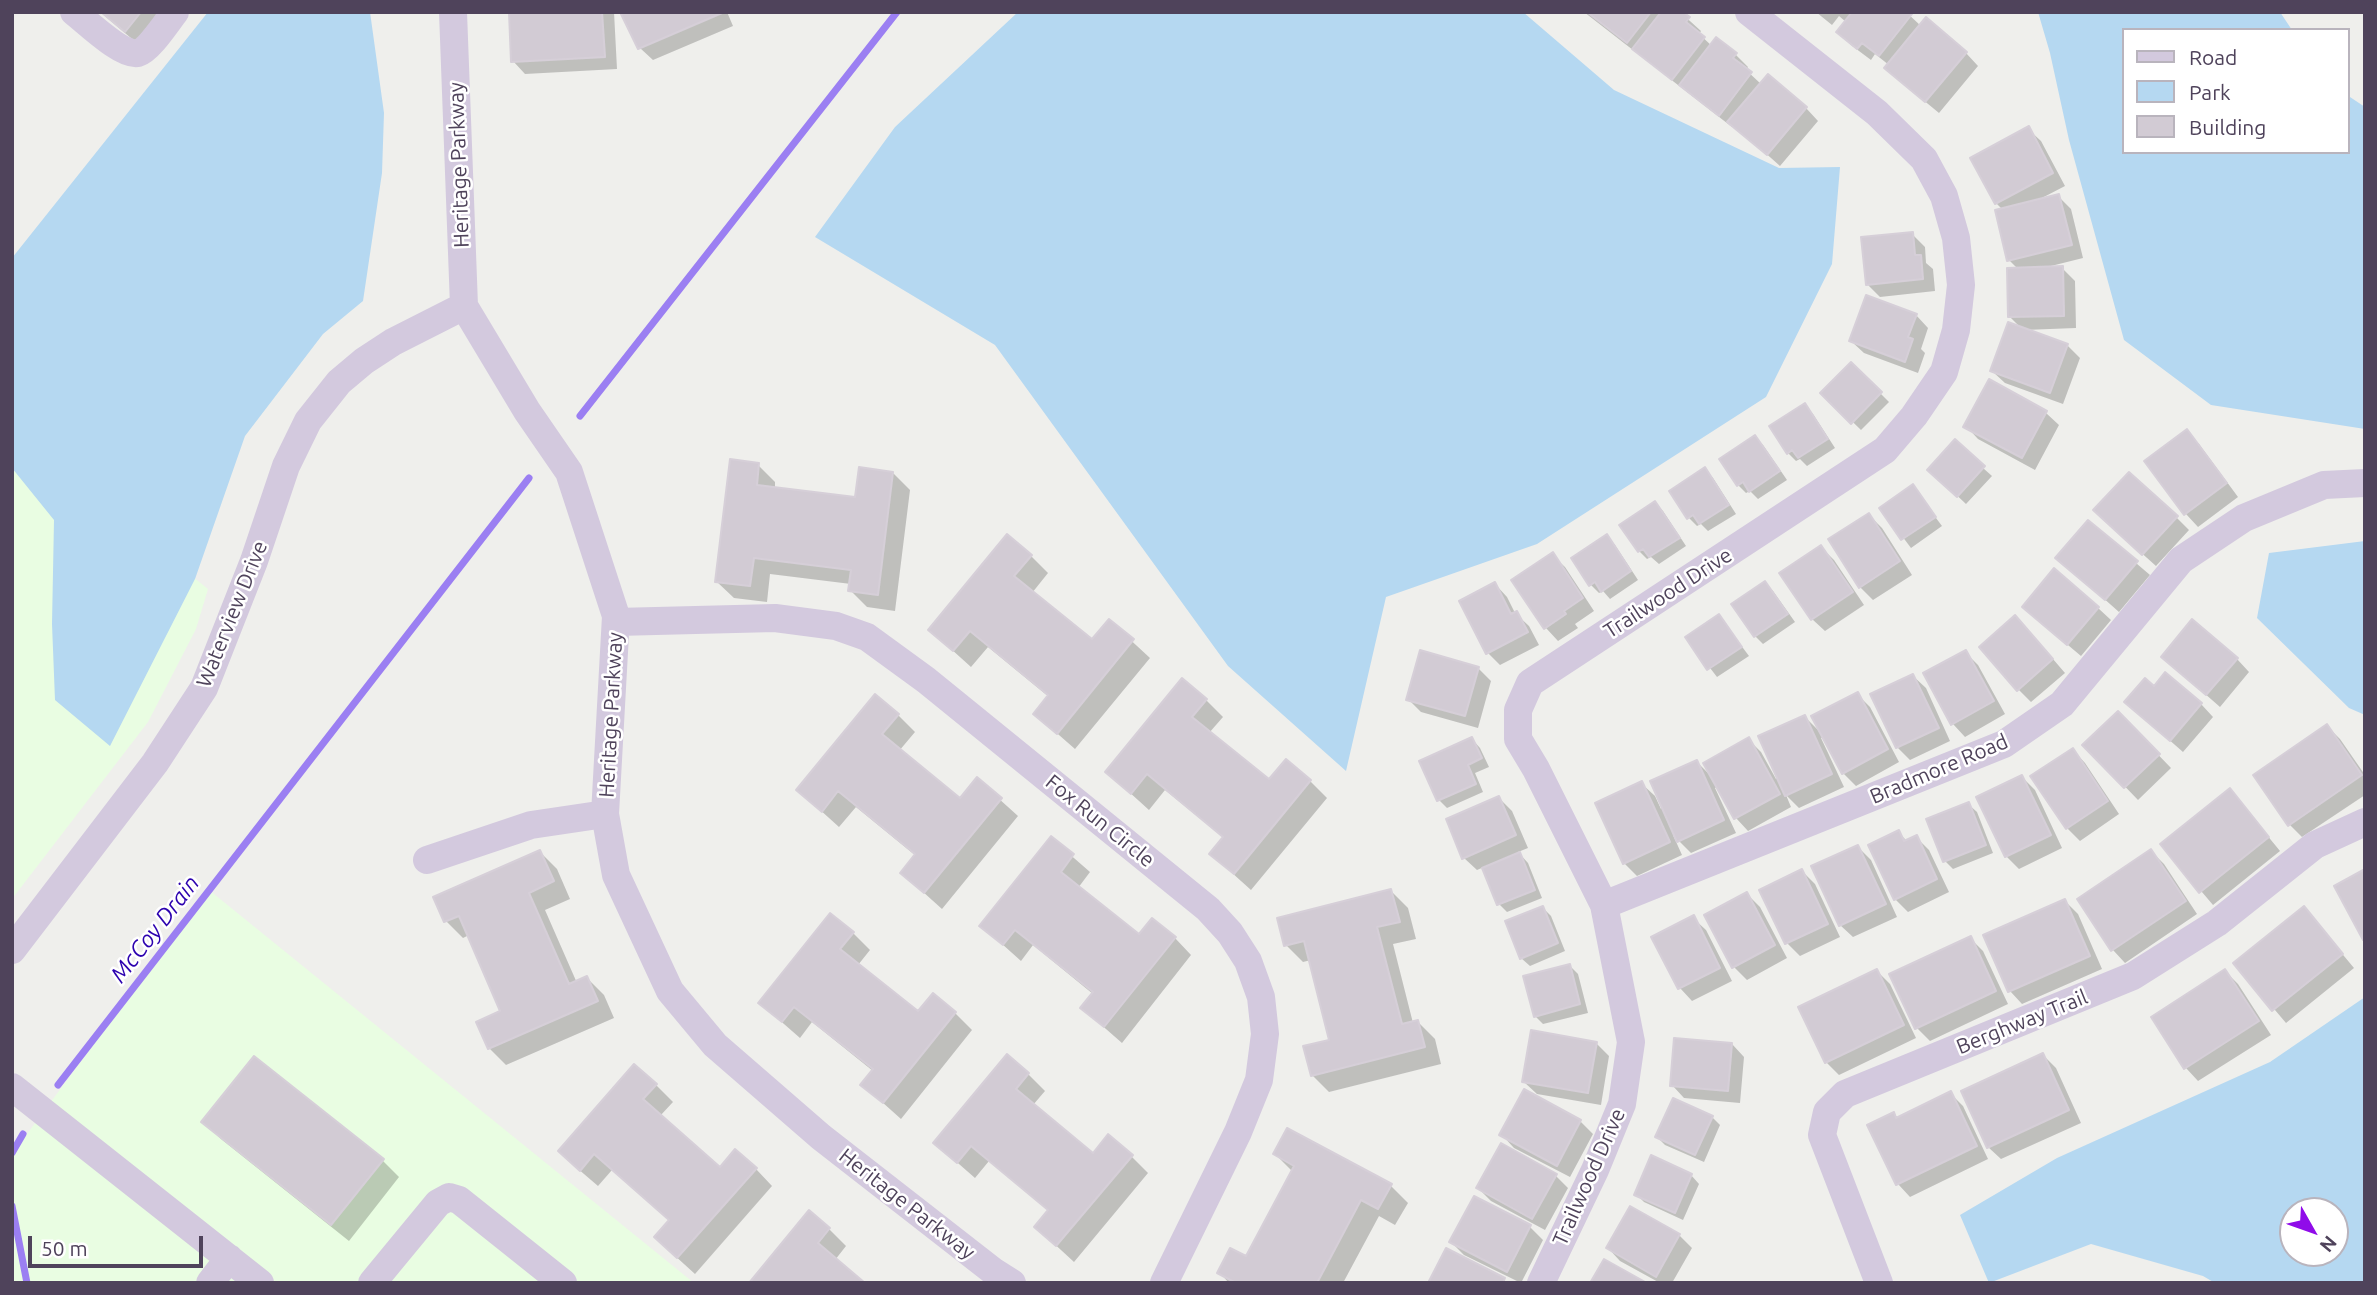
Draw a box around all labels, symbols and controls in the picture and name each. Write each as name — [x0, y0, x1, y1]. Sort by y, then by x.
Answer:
legend — [2122, 28, 2349, 154]
text: Road — [2189, 45, 2237, 69]
text: Park — [2189, 80, 2231, 104]
street label: Heritage Parkway — [444, 82, 474, 248]
text: Building — [2189, 115, 2266, 139]
street label: Waterview Drive — [191, 537, 273, 691]
street label: Trailwood Drive — [1599, 542, 1737, 644]
street label: Heritage Parkway — [594, 632, 628, 798]
street label: Bradmore Road — [1866, 729, 2012, 809]
street label: Fox Run Circle — [1040, 769, 1160, 873]
water label: McCoy Drain — [105, 870, 205, 988]
street label: Berghway Trail — [1953, 984, 2091, 1060]
street label: Trailwood Drive — [1547, 1104, 1631, 1250]
street label: Heritage Parkway — [834, 1143, 980, 1265]
north arrow — [2279, 1197, 2349, 1267]
scale bar — [32, 1222, 206, 1266]
text: N — [2316, 1232, 2342, 1257]
text: 50 m — [41, 1236, 88, 1260]

